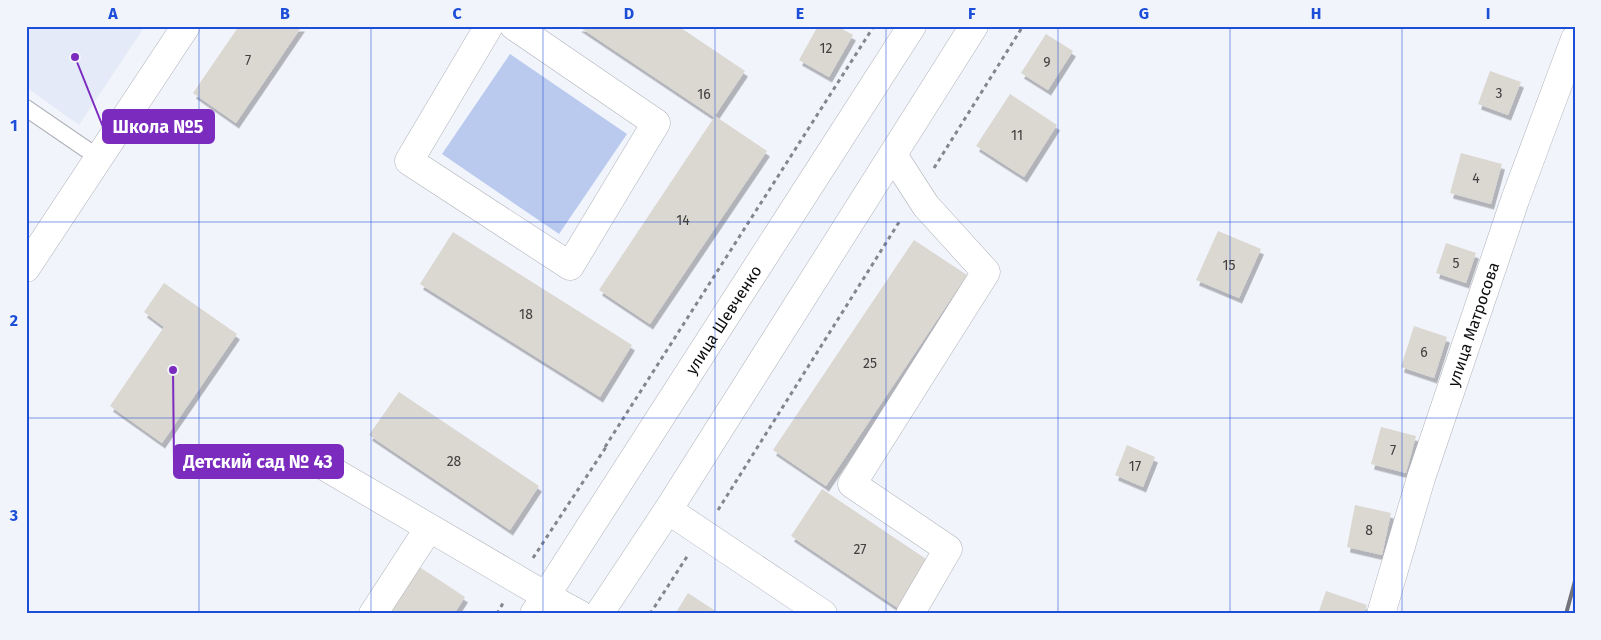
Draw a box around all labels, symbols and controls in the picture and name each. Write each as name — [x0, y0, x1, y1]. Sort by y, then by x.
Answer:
text: A — [107, 4, 118, 23]
text: B — [280, 4, 290, 23]
text: C — [452, 4, 462, 23]
text: D — [624, 4, 634, 23]
text: E — [796, 4, 804, 23]
text: F — [968, 4, 976, 23]
text: G — [1139, 4, 1149, 23]
text: H — [1311, 4, 1321, 23]
text: I — [1486, 4, 1490, 23]
house number: 12 — [820, 40, 833, 57]
house number: 7 — [245, 52, 251, 69]
house number: 9 — [1043, 54, 1051, 71]
house number: 3 — [1496, 85, 1503, 102]
house number: 16 — [697, 86, 711, 103]
callout: Школа №5 — [103, 110, 214, 143]
text: 1 — [10, 116, 18, 135]
text: Школа №5 — [113, 116, 204, 138]
house number: 11 — [1011, 127, 1023, 144]
house number: 4 — [1472, 170, 1480, 187]
house number: 14 — [676, 212, 690, 229]
house number: 5 — [1452, 255, 1460, 272]
house number: 15 — [1222, 257, 1236, 274]
street label: улица Матросова — [1443, 260, 1503, 389]
street label: улица Шевченко — [681, 262, 765, 378]
house number: 18 — [519, 306, 533, 323]
text: 2 — [10, 311, 18, 330]
house number: 6 — [1420, 344, 1428, 361]
house number: 25 — [863, 355, 877, 372]
house number: 7 — [1390, 442, 1396, 459]
callout: Детский сад № 43 — [174, 445, 343, 478]
text: Детский сад № 43 — [182, 451, 333, 473]
house number: 28 — [447, 453, 462, 470]
house number: 17 — [1129, 458, 1141, 475]
text: 3 — [9, 506, 18, 525]
house number: 8 — [1365, 522, 1373, 539]
house number: 27 — [853, 541, 867, 558]

